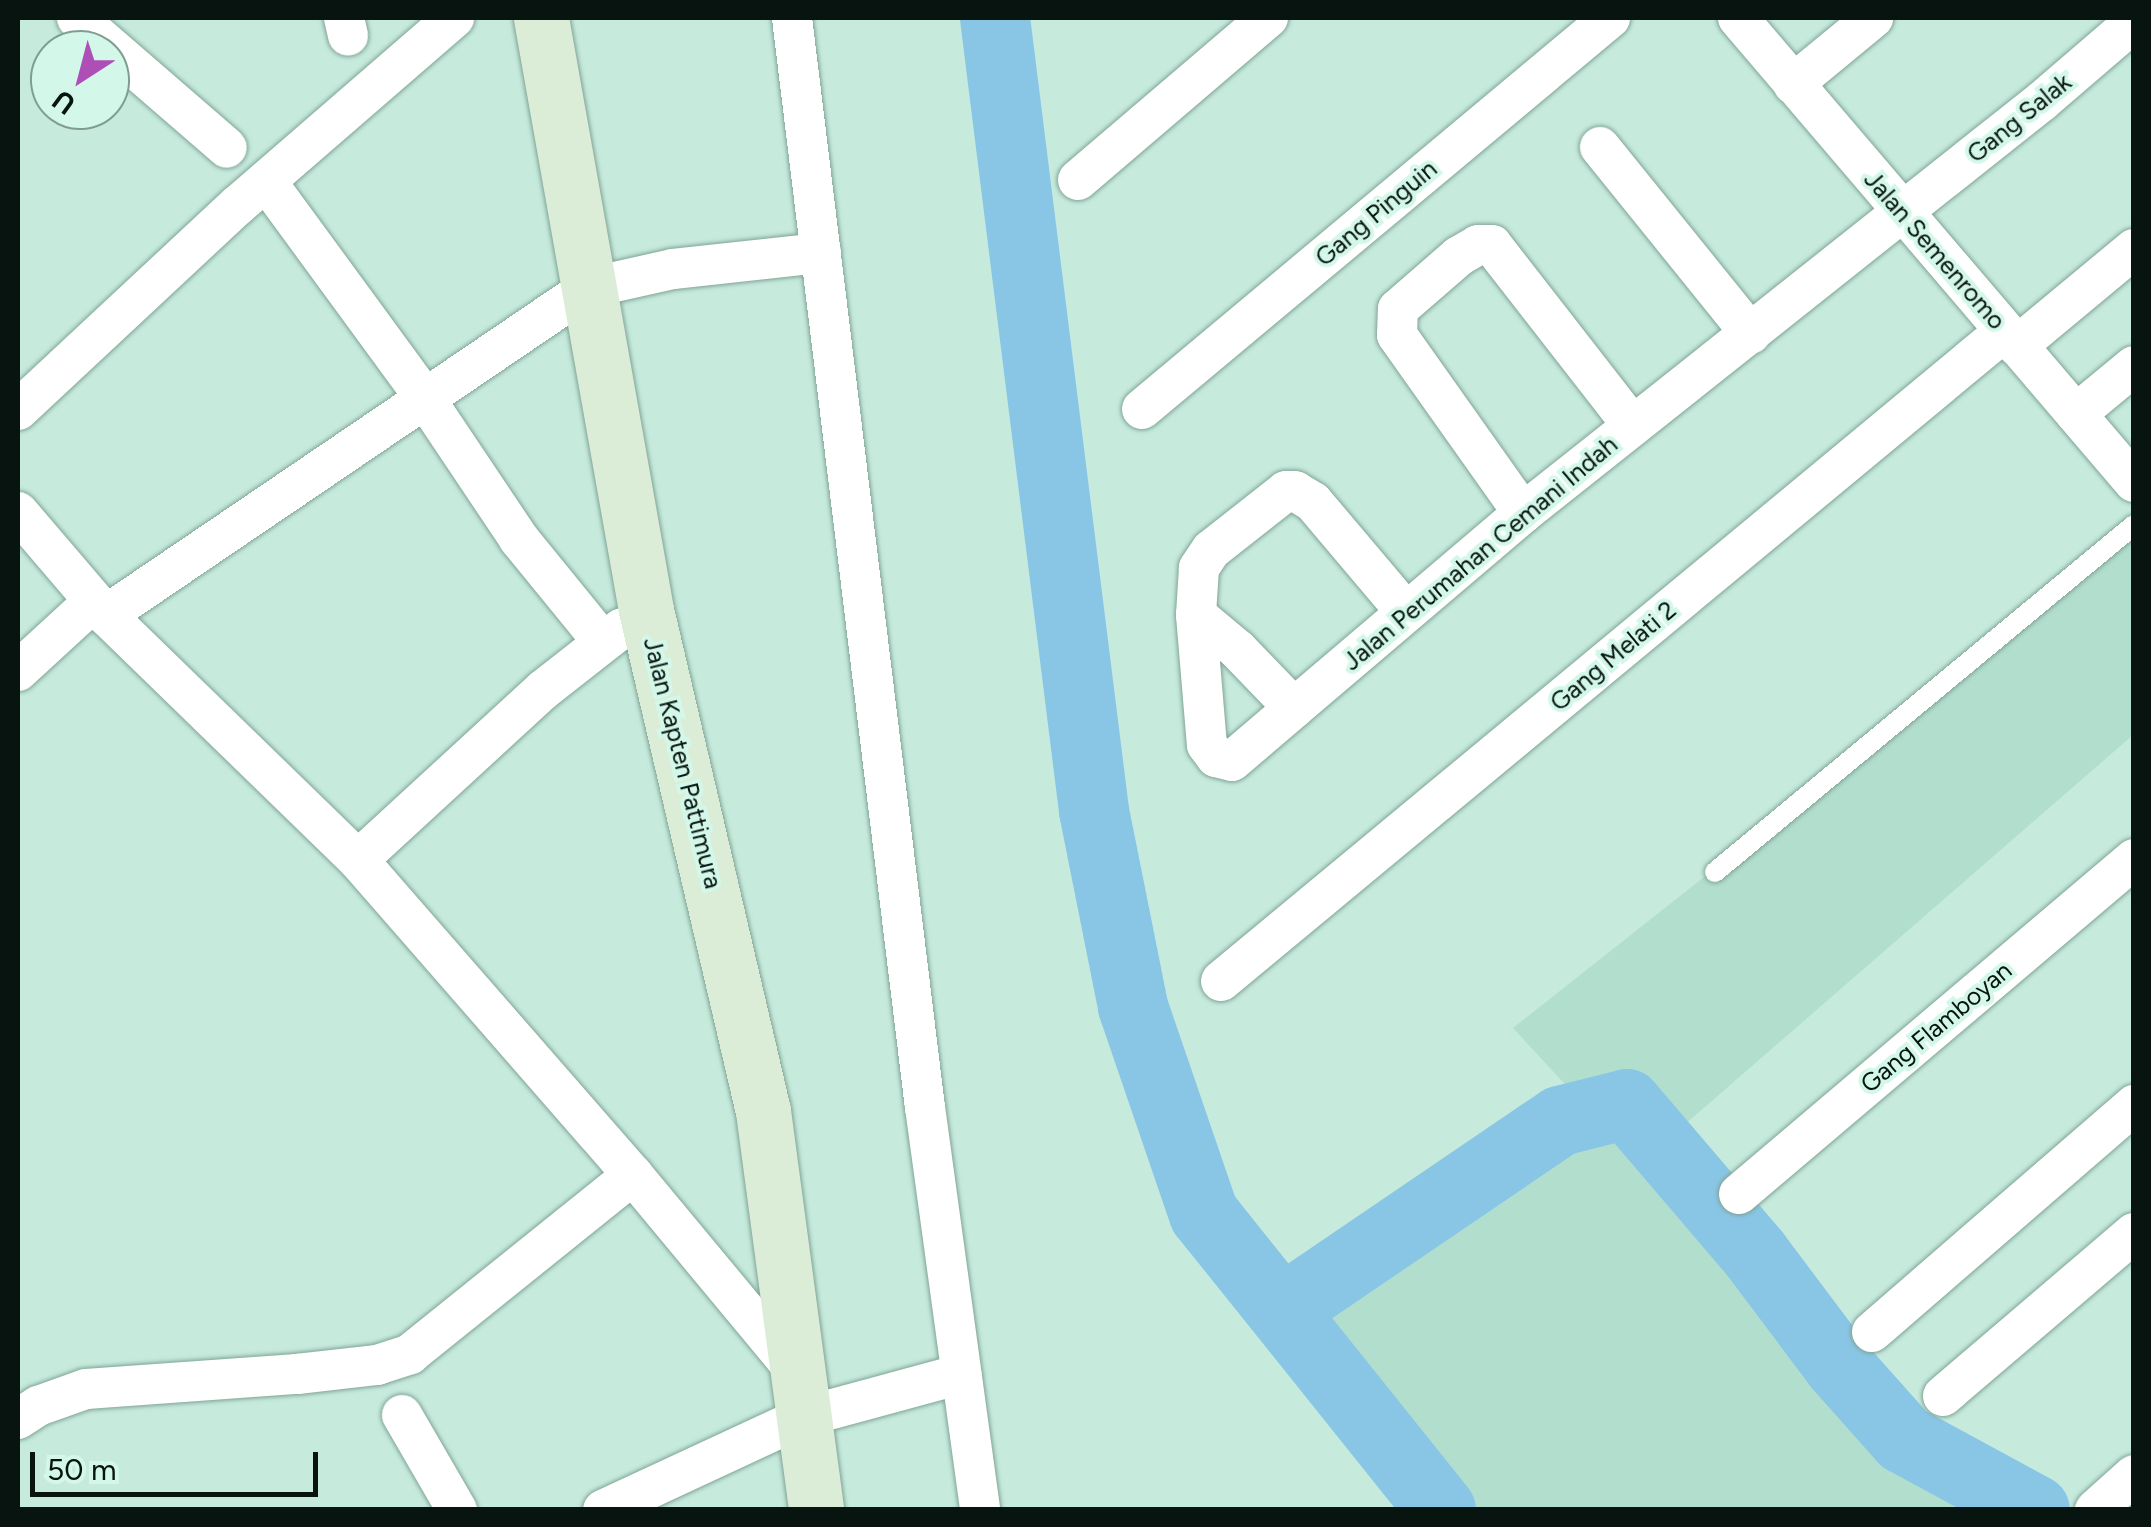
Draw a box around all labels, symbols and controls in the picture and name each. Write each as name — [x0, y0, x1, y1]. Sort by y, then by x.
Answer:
north arrow — [30, 30, 130, 130]
street label: Gang Salak — [1961, 67, 2077, 169]
text: U — [46, 83, 82, 122]
street label: Gang Pinguin — [1309, 154, 1443, 272]
street label: Jalan Semenromo — [1858, 164, 2012, 336]
street label: Jalan Perumahan Cemani Indah — [1337, 429, 1623, 677]
street label: Gang Melati 2 — [1544, 595, 1682, 717]
street label: Jalan Kapten Pattimura — [637, 634, 729, 892]
street label: Gang Flamboyan — [1854, 955, 2018, 1099]
scale bar — [35, 1432, 322, 1494]
text: 50 m — [47, 1451, 116, 1488]

